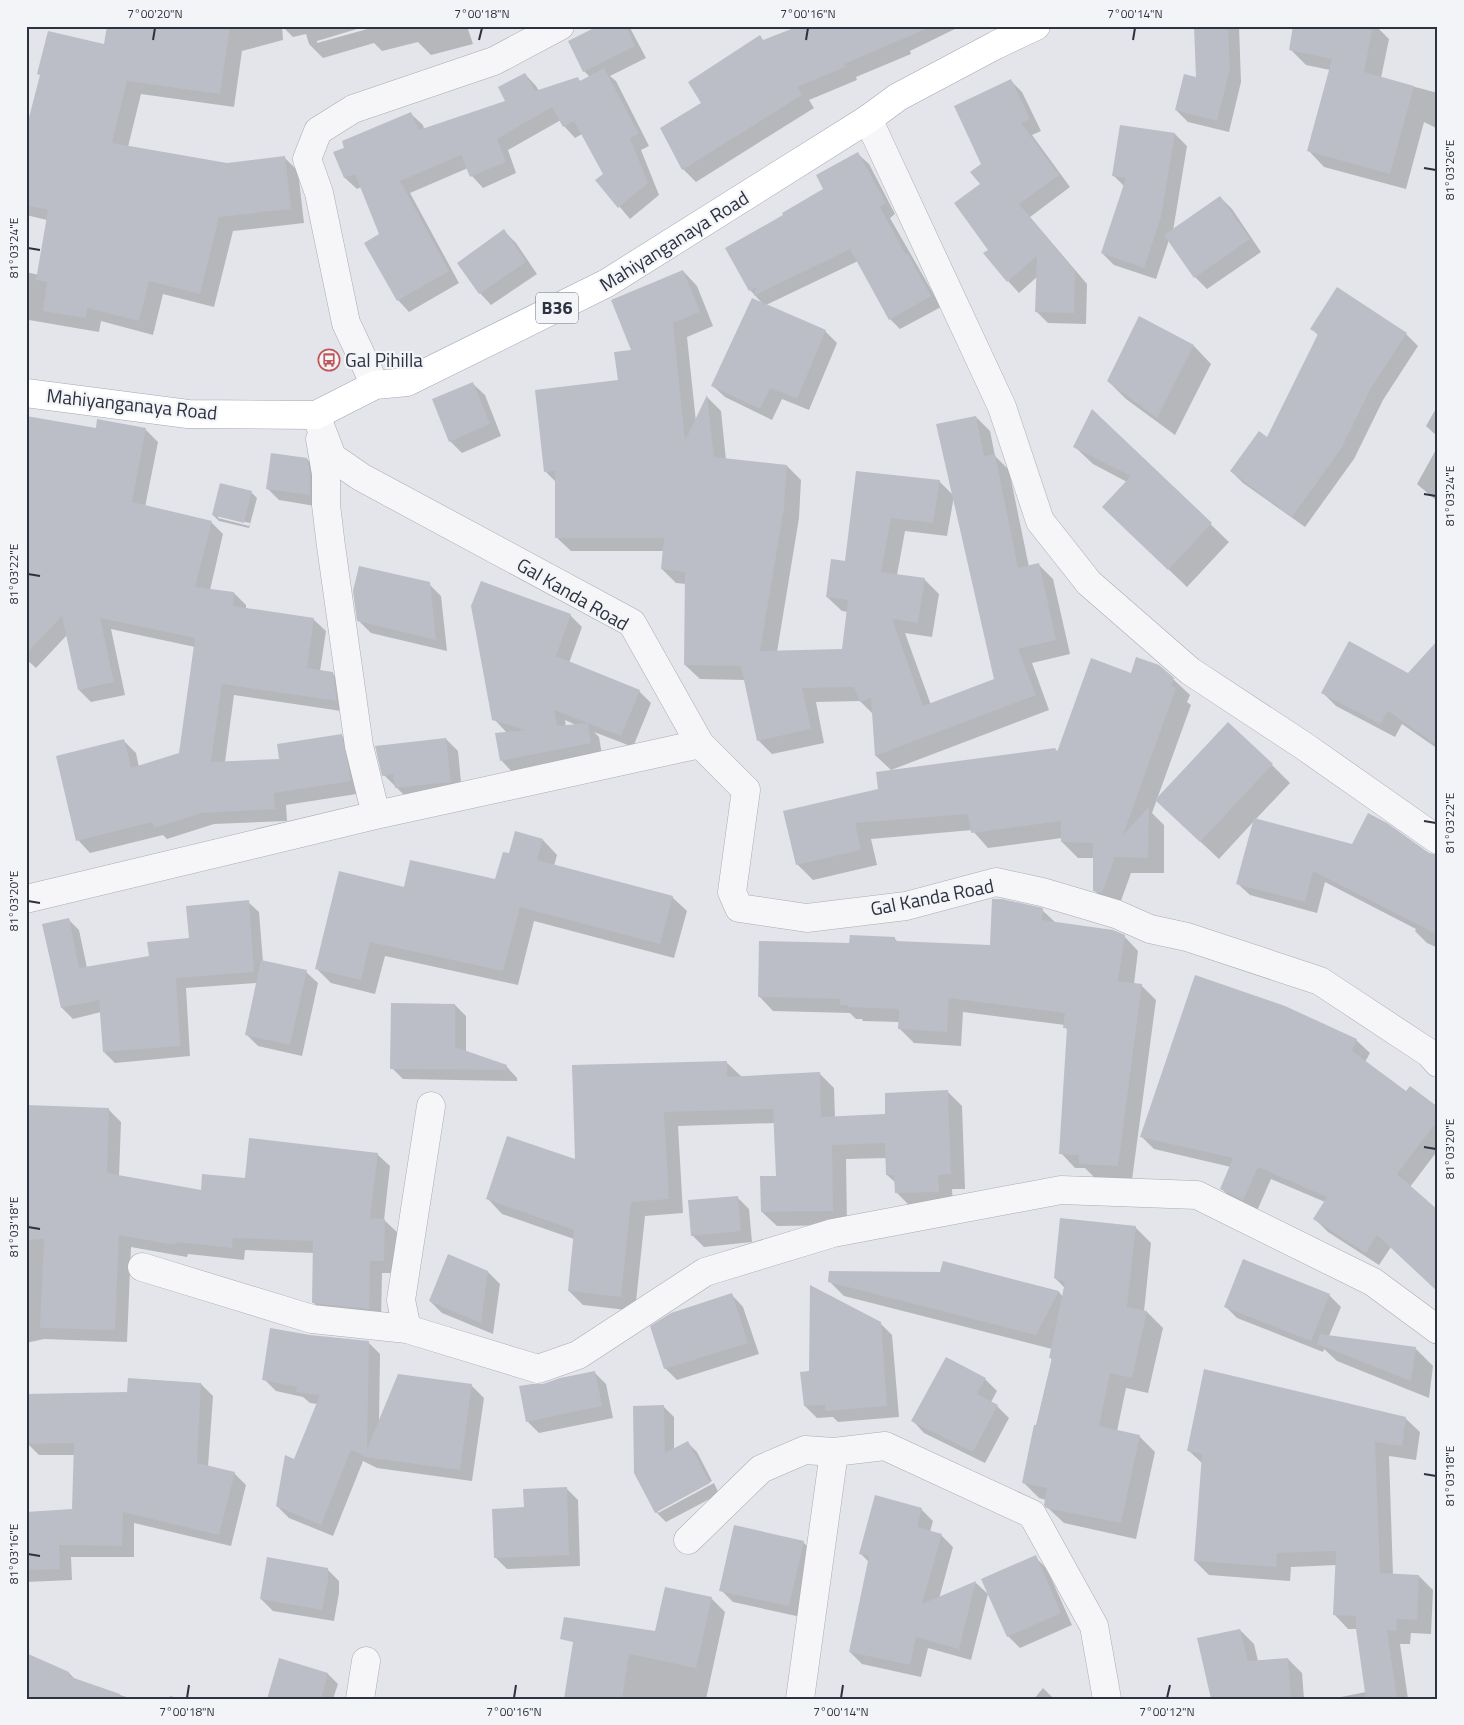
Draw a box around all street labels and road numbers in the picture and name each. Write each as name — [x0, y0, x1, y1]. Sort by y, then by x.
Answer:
street label: Mahiyanganaya Road — [593, 183, 754, 298]
road number: B36 — [536, 292, 578, 324]
street label: Mahiyanganaya Road — [45, 380, 219, 427]
street label: Gal Kanda Road — [512, 550, 635, 637]
street label: Gal Kanda Road — [868, 870, 996, 923]

